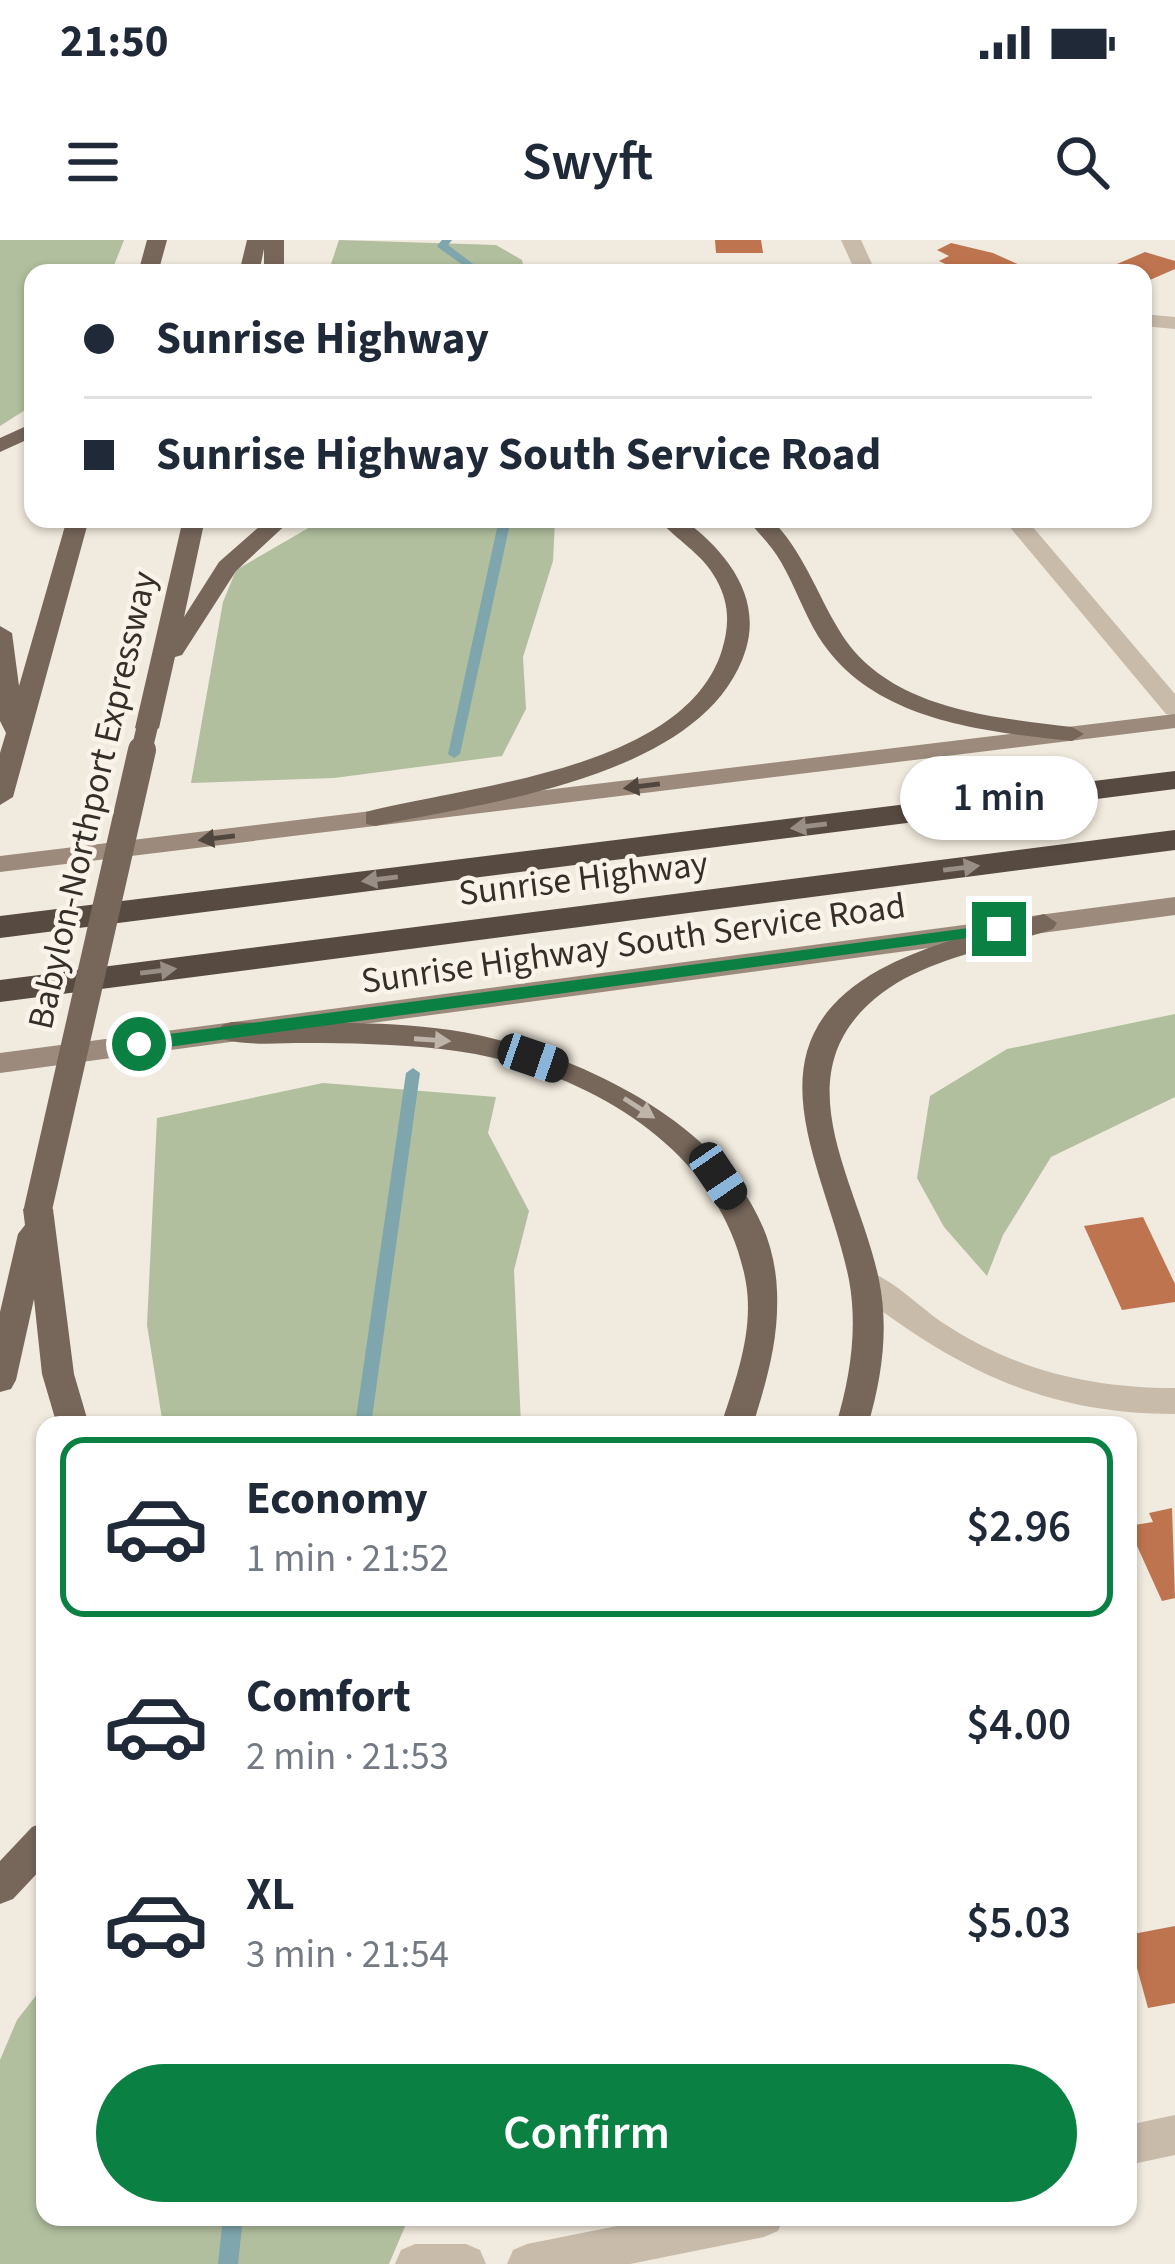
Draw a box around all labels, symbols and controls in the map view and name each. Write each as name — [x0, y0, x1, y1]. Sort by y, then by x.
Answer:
text: 21:50 — [60, 10, 169, 74]
text: Swyft — [522, 124, 653, 201]
icon: menu — [60, 129, 126, 195]
icon: search — [1049, 129, 1115, 195]
text: Sunrise Highway — [156, 307, 489, 371]
text: Sunrise Highway South Service Road — [156, 423, 881, 487]
street label: Babylon-Northport Expressway — [15, 566, 170, 1034]
callout: 1 min — [900, 755, 1098, 839]
text: 1 min — [953, 770, 1045, 826]
one-way arrow — [623, 776, 660, 795]
one-way arrow — [790, 816, 827, 835]
one-way arrow — [198, 828, 235, 847]
street label: Sunrise Highway — [456, 838, 711, 919]
one-way arrow — [943, 859, 980, 878]
one-way arrow — [361, 870, 398, 889]
street label: Sunrise Highway South Service Road — [358, 880, 909, 1007]
route end — [972, 902, 1026, 956]
one-way arrow — [140, 961, 177, 980]
route start — [112, 1017, 166, 1071]
car — [493, 1029, 573, 1087]
one-way arrow — [414, 1031, 452, 1050]
one-way arrow — [622, 1097, 655, 1119]
car — [683, 1136, 753, 1216]
text: Economy — [246, 1467, 428, 1531]
icon: car — [102, 1473, 210, 1581]
text: $2.96 — [966, 1495, 1071, 1559]
text: 1 min · 21:52 — [246, 1531, 449, 1587]
text: Comfort — [246, 1665, 411, 1729]
icon: car — [102, 1671, 210, 1779]
text: $4.00 — [966, 1693, 1071, 1757]
text: 2 min · 21:53 — [246, 1729, 449, 1785]
text: XL — [246, 1863, 295, 1927]
icon: car — [102, 1869, 210, 1977]
text: $5.03 — [966, 1891, 1071, 1955]
text: 3 min · 21:54 — [246, 1927, 449, 1983]
button: Confirm — [96, 2064, 1077, 2202]

